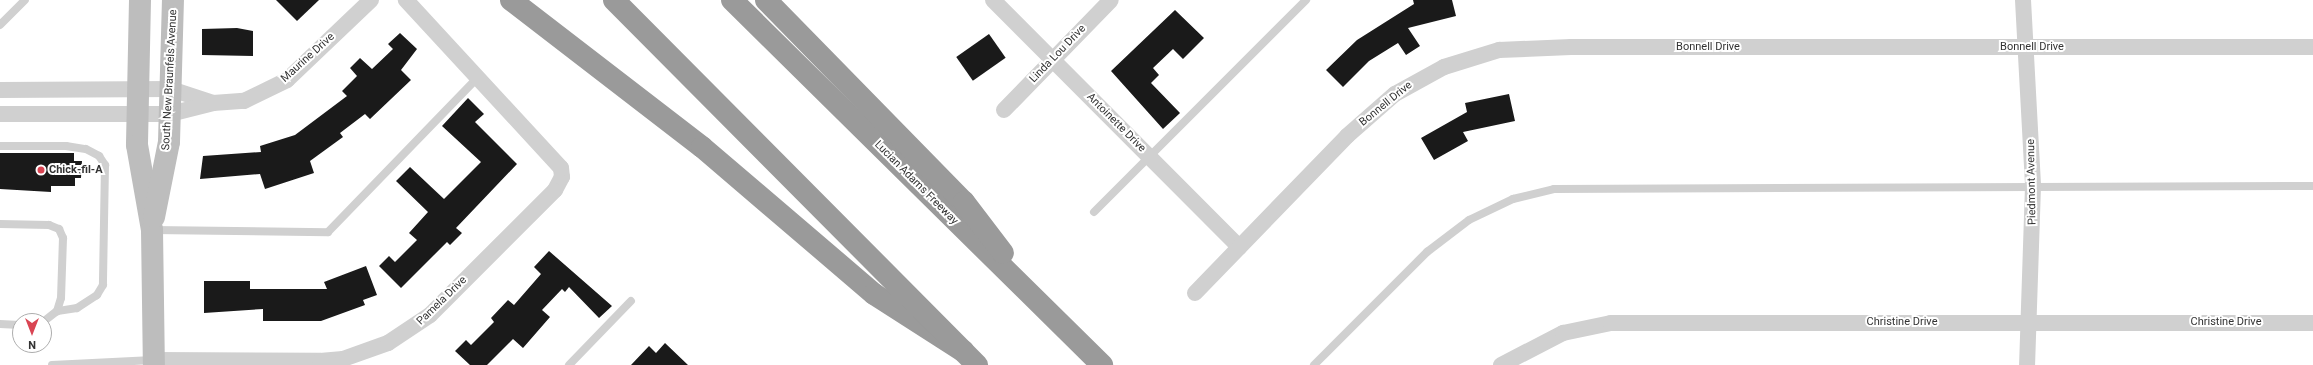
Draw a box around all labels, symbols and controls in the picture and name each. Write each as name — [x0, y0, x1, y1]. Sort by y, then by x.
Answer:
street label: South New Braunfels Avenue — [160, 9, 180, 151]
street label: Linda Lou Drive — [1027, 22, 1089, 86]
street label: Maurine Drive — [279, 31, 337, 85]
street label: Bonnell Drive — [1676, 40, 1740, 54]
street label: Bonnell Drive — [2000, 40, 2064, 54]
street label: Bonnell Drive — [1357, 79, 1415, 129]
street label: Antoinette Drive — [1084, 91, 1148, 155]
street label: Lucian Adams Freeway — [871, 138, 961, 228]
street label: Piedmont Avenue — [2025, 139, 2039, 225]
place label: Chick-fil-A — [49, 163, 103, 177]
marker: Chick-fil-A — [36, 165, 46, 175]
street label: Pamela Drive — [414, 274, 470, 328]
north arrow — [12, 313, 52, 353]
street label: Christine Drive — [1867, 315, 1937, 329]
street label: Christine Drive — [2191, 315, 2261, 329]
text: N — [28, 338, 36, 351]

